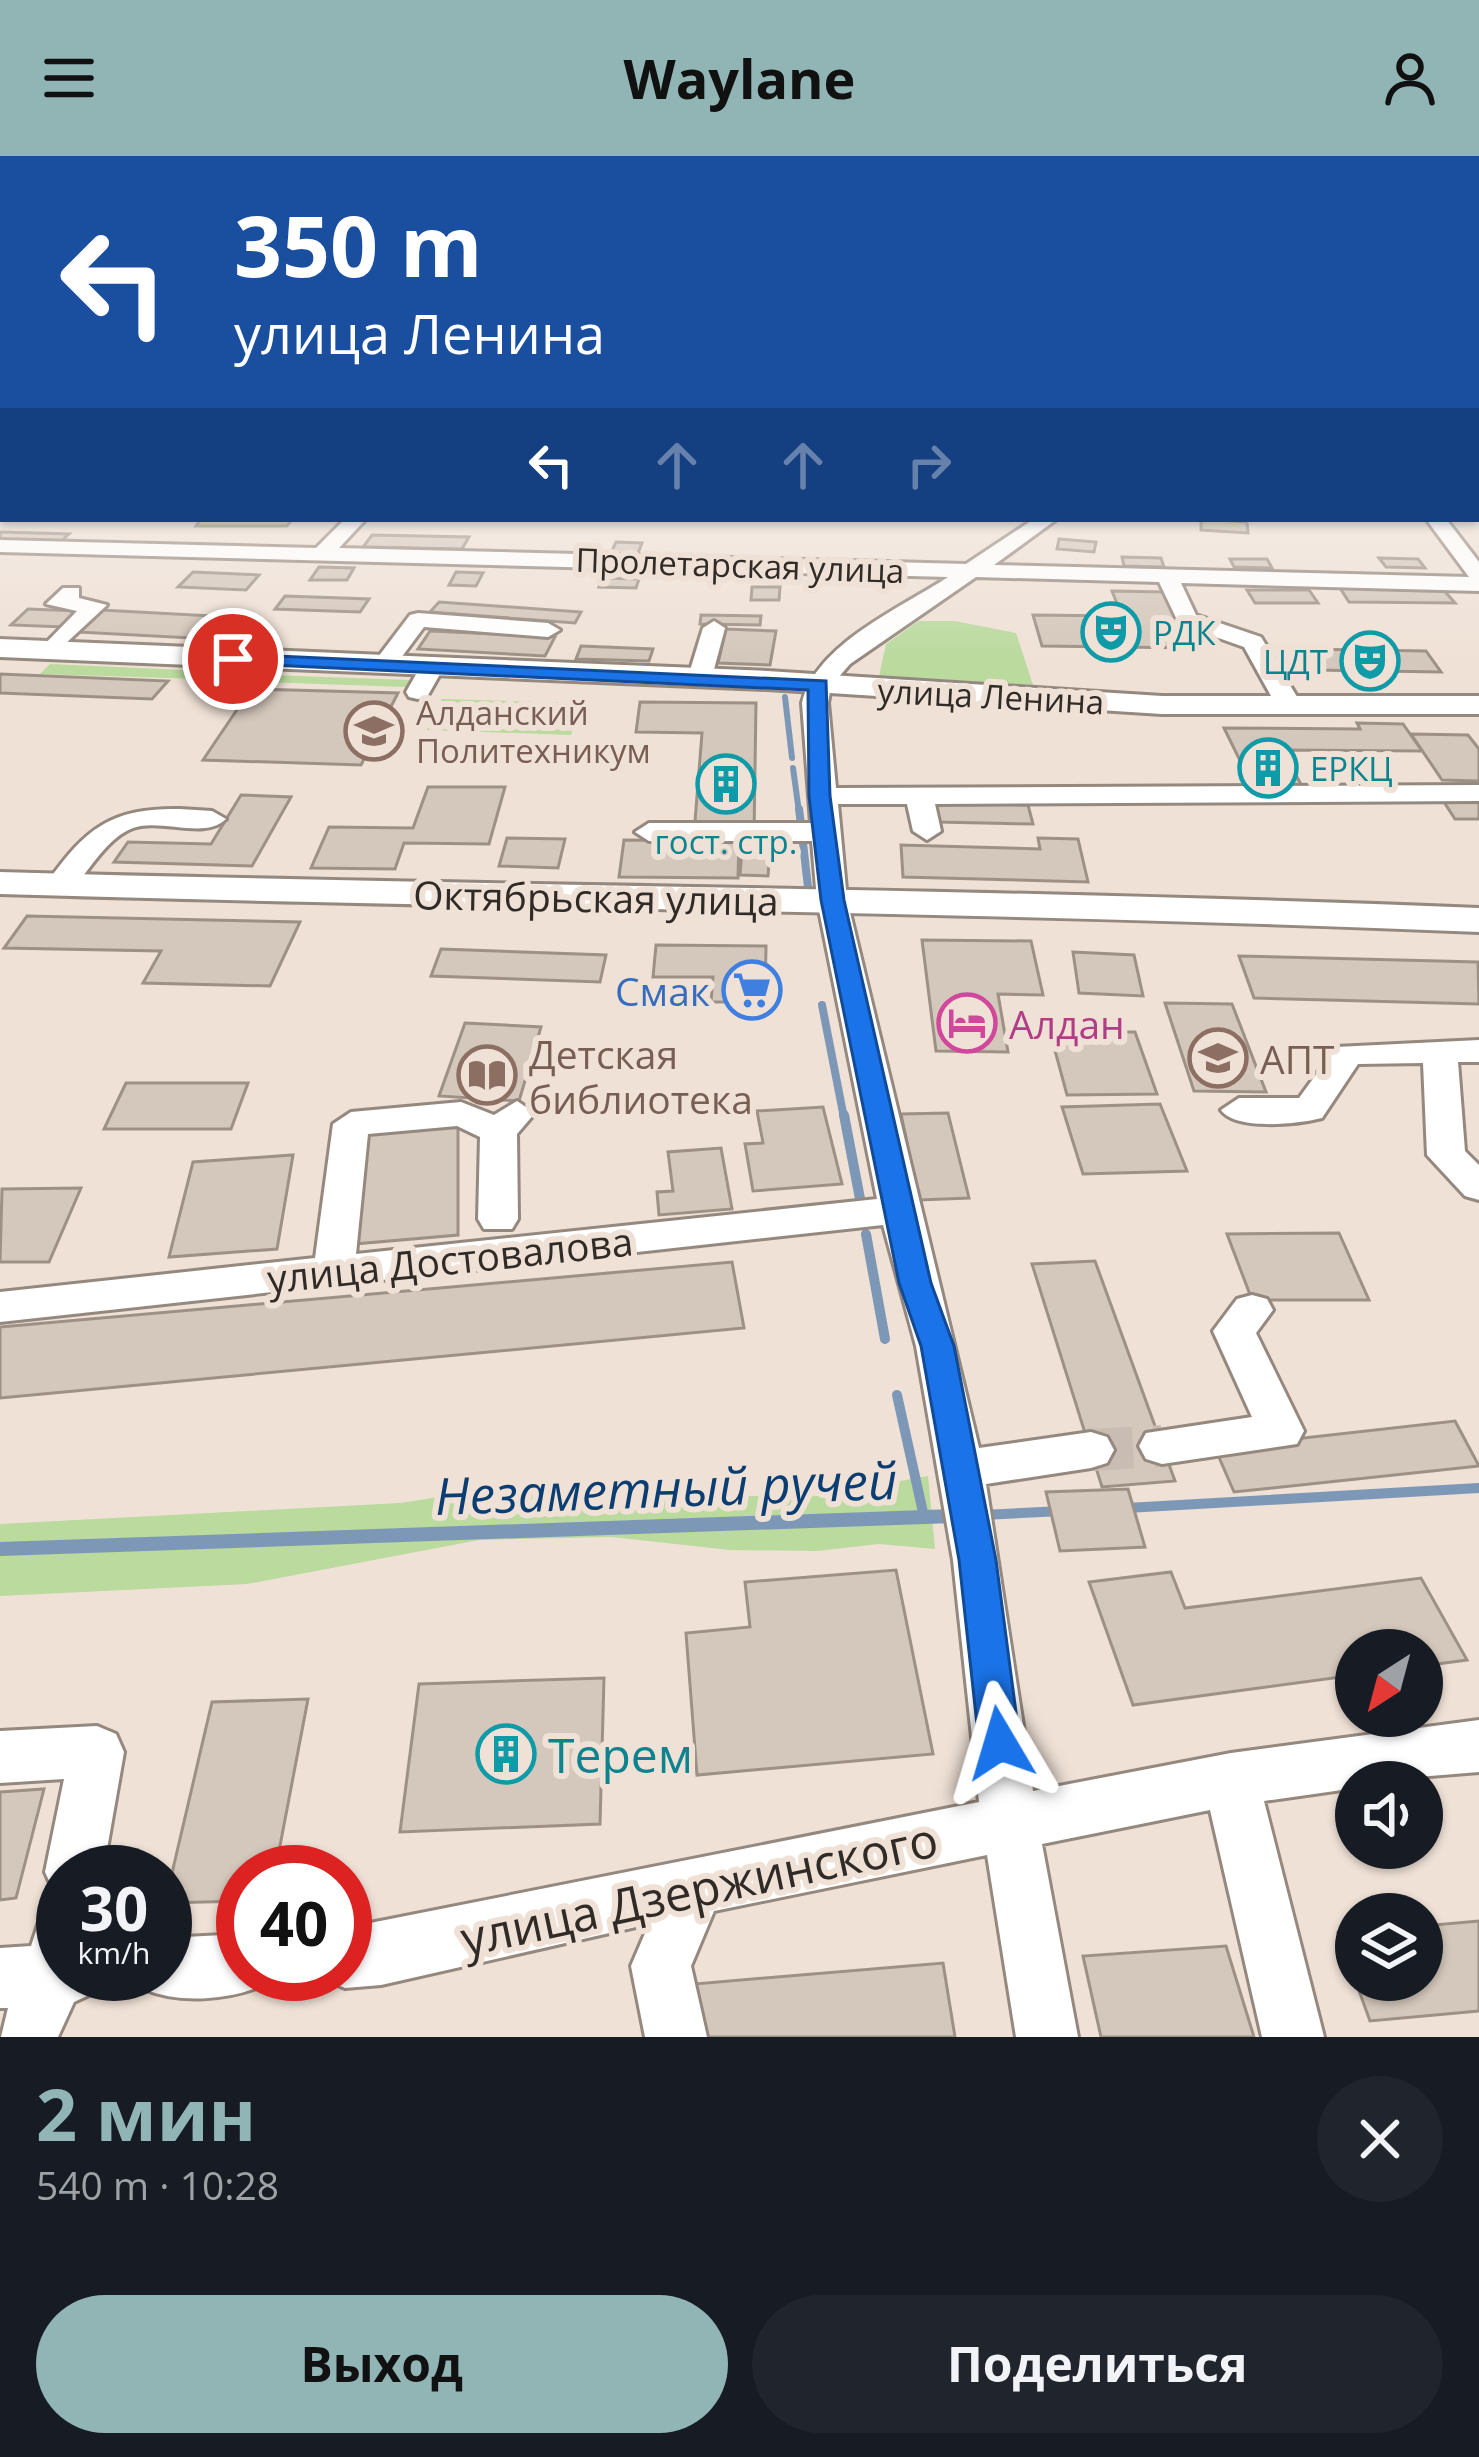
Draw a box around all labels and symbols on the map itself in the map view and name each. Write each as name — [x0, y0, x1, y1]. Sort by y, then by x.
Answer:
street label: Пролетарская улица — [575, 537, 905, 593]
theatre icon: РДК — [1080, 601, 1142, 663]
pin — [182, 608, 284, 710]
place label: РДК — [1153, 610, 1216, 655]
theatre icon: ЦДТ — [1339, 630, 1401, 692]
place label: ЦДТ — [1263, 639, 1328, 684]
street label: улица Ленина — [877, 668, 1105, 724]
place label: Алданский Политехникум — [416, 690, 651, 773]
school or university icon: Алданский Политехникум — [343, 700, 405, 762]
building icon: ЕРКЦ — [1237, 737, 1299, 799]
place label: ЕРКЦ — [1310, 746, 1393, 791]
building icon: гост. стр. — [695, 753, 757, 815]
place label: гост. стр. — [655, 819, 797, 864]
street label: Октябрьская улица — [413, 867, 779, 927]
supermarket icon: Смак — [721, 959, 783, 1021]
place label: Смак — [615, 964, 710, 1017]
hotel icon: Алдан — [936, 992, 998, 1054]
place label: Алдан — [1009, 997, 1125, 1050]
place label: Детская библиотека — [529, 1027, 753, 1125]
school or university icon: АПТ — [1187, 1027, 1249, 1089]
place label: АПТ — [1260, 1032, 1335, 1085]
library icon: Детская библиотека — [456, 1044, 518, 1106]
street label: улица Достовалова — [265, 1213, 635, 1305]
water label: Незаметный ручей — [434, 1444, 898, 1530]
north arrow — [1335, 1629, 1443, 1737]
position arrow — [937, 1680, 1063, 1806]
place label: Терем — [548, 1722, 693, 1787]
building icon: Терем — [475, 1723, 537, 1785]
street label: улица Дзержинского — [455, 1806, 943, 1970]
speed limit sign: 40 — [216, 1845, 372, 2001]

